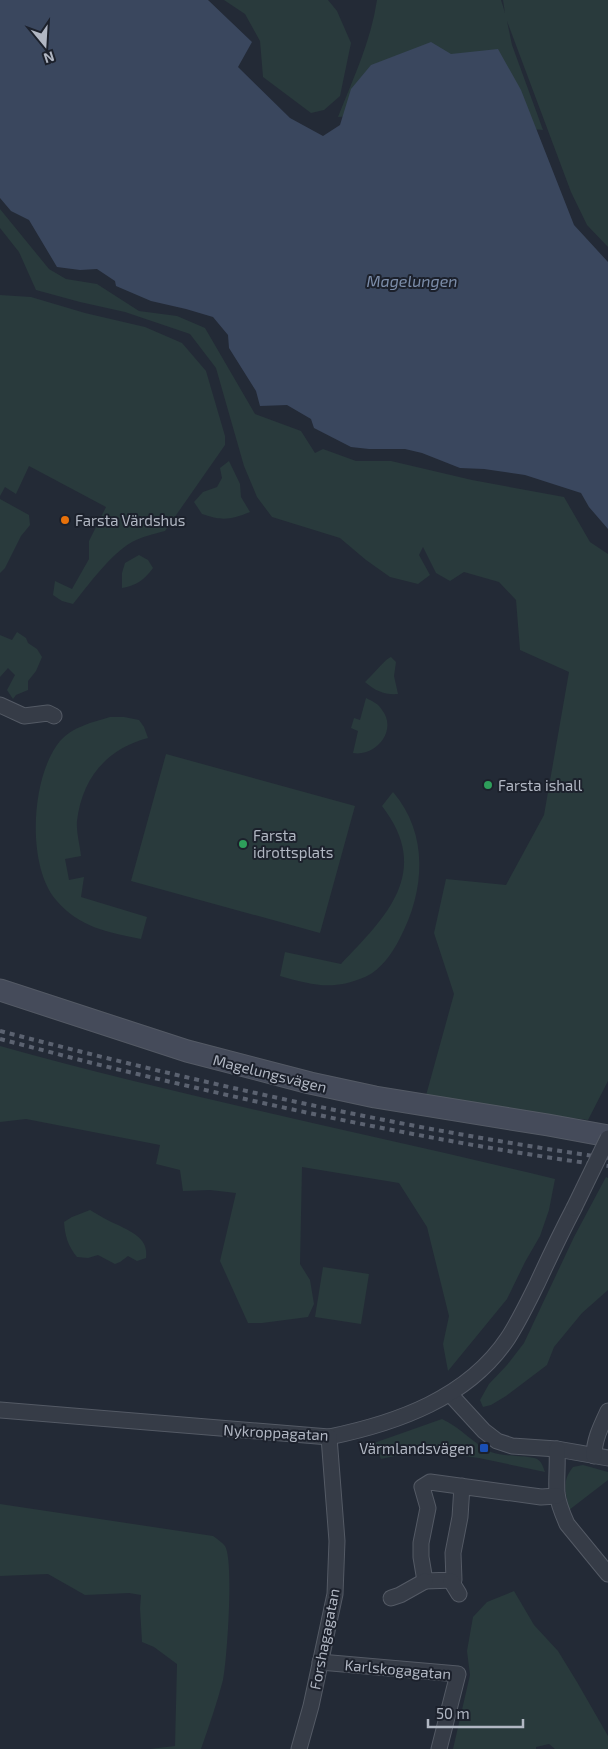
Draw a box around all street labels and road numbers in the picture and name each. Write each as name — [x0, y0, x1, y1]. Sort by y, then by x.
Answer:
street label: Magelungsvägen — [211, 1050, 329, 1096]
street label: Nykroppagatan — [223, 1420, 329, 1444]
street label: Forshagagatan — [305, 1587, 343, 1691]
street label: Karlskogagatan — [344, 1655, 452, 1683]

